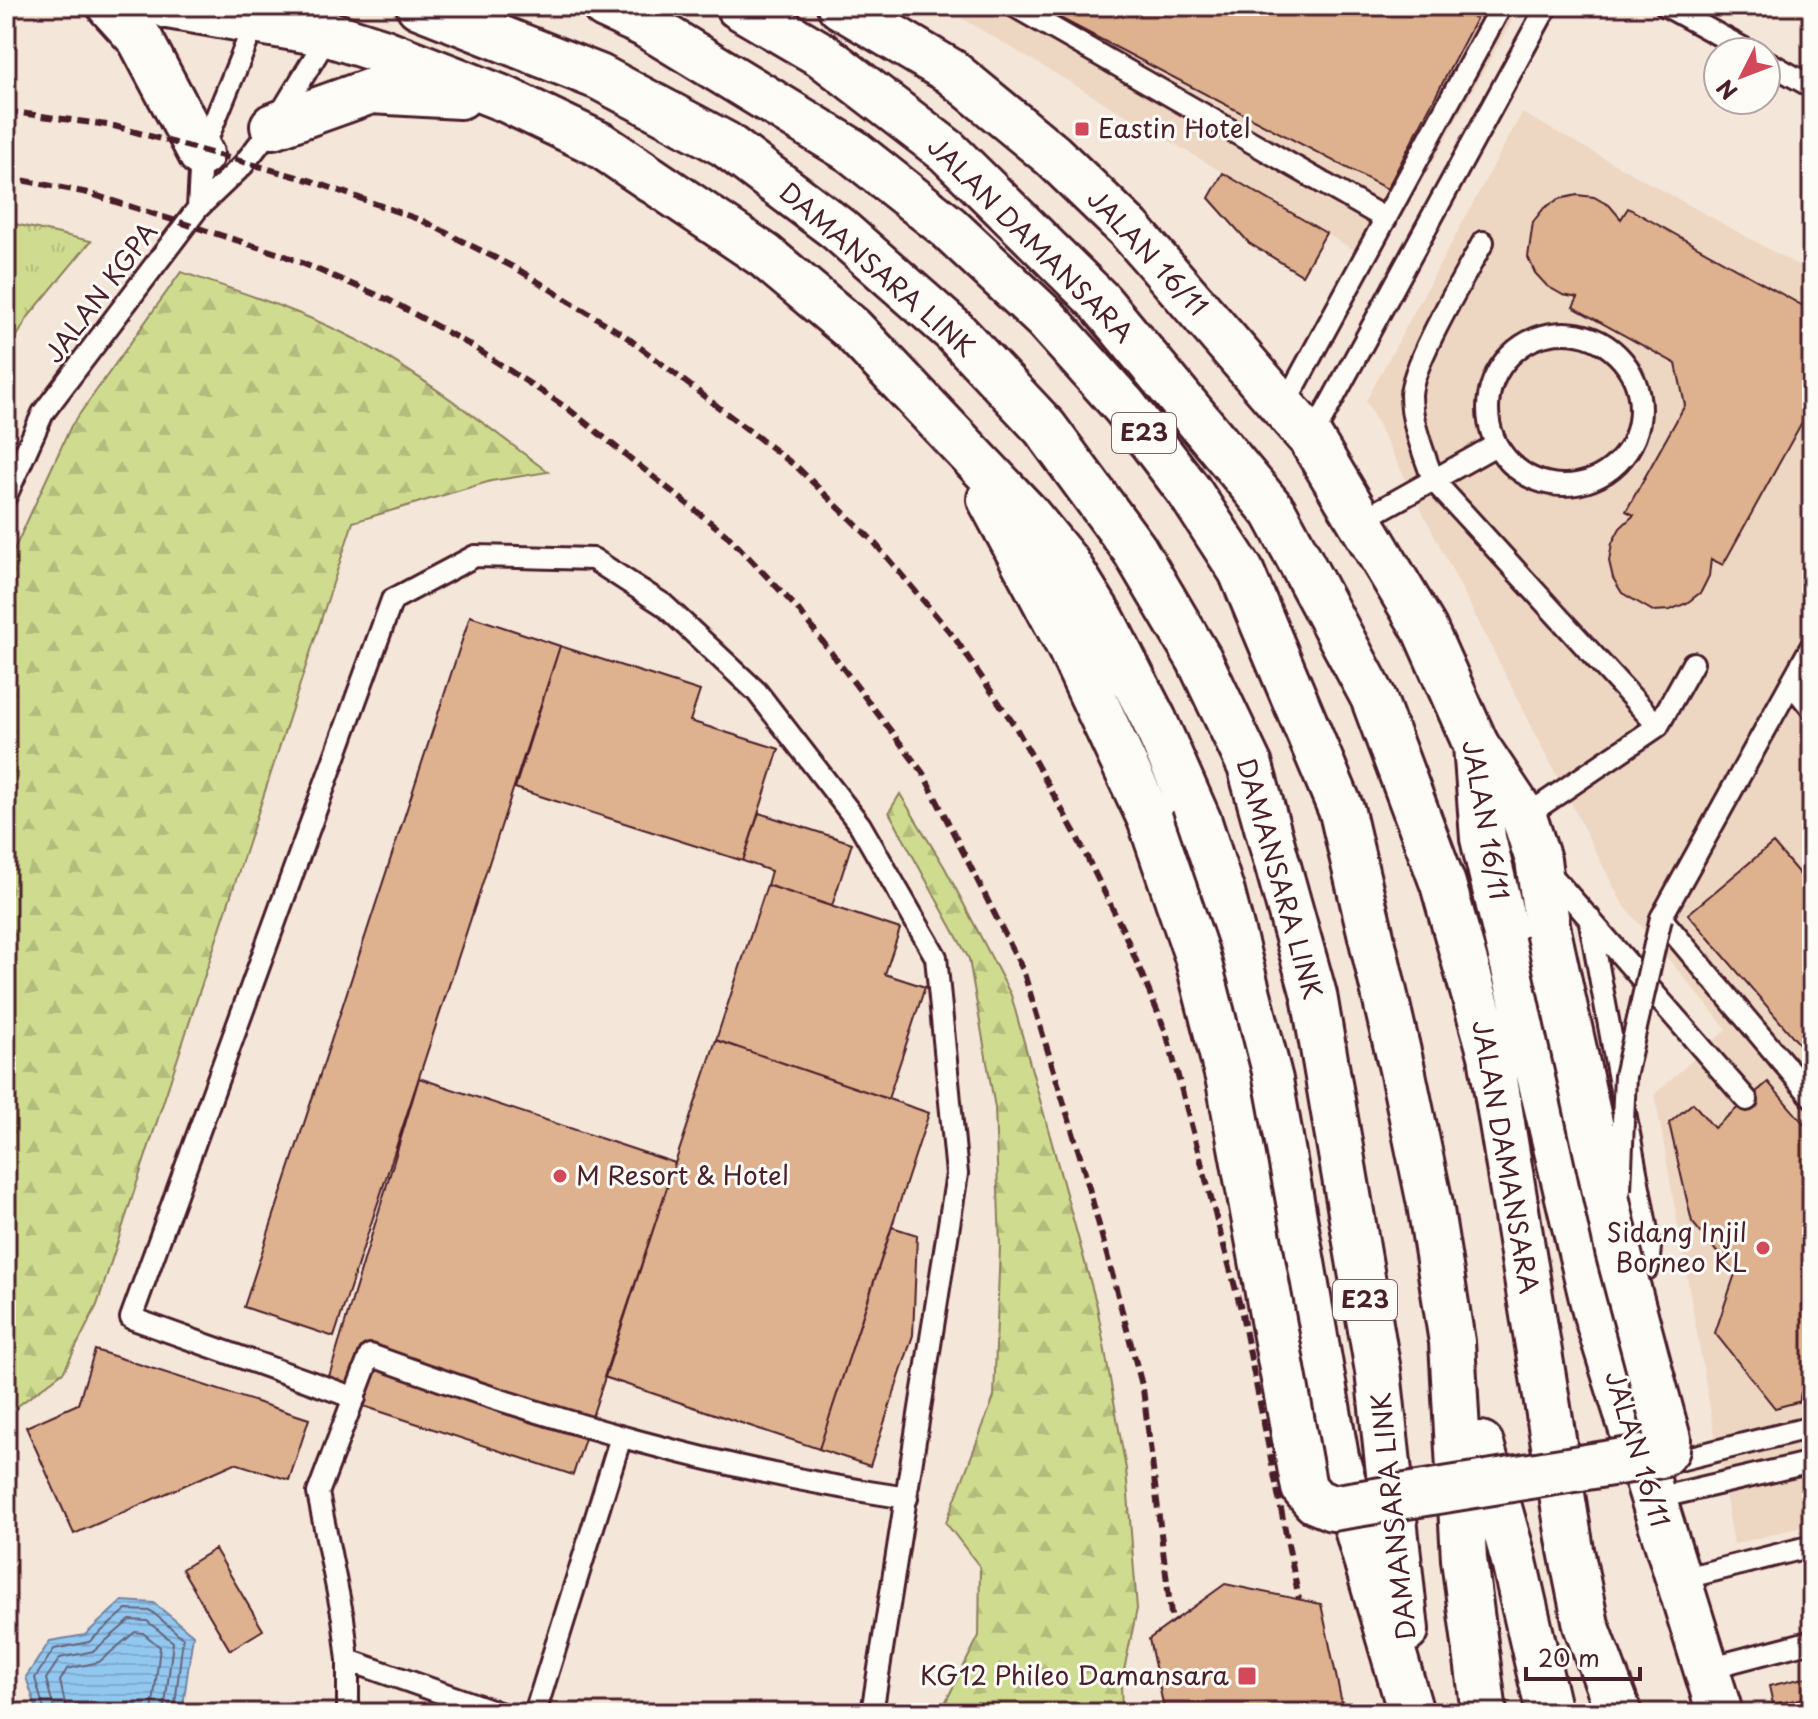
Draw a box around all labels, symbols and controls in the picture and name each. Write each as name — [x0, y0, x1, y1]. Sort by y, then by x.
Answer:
north arrow — [1702, 36, 1782, 116]
text: N — [1708, 73, 1744, 108]
place label: Eastin Hotel — [1098, 108, 1250, 147]
marker: Eastin Hotel — [1073, 120, 1091, 138]
street label: JALAN DAMANSARA — [919, 127, 1143, 351]
street label: DAMANSARA LINK — [771, 173, 985, 365]
street label: JALAN 16/11 — [1079, 180, 1217, 324]
street label: JALAN KGPA — [34, 213, 166, 371]
road number: E23 — [1112, 413, 1176, 453]
street label: JALAN 16/11 — [1453, 737, 1520, 903]
street label: DAMANSARA LINK — [1227, 754, 1333, 1003]
street label: JALAN DAMANSARA — [1463, 1017, 1550, 1297]
place label: M Resort & Hotel — [576, 1155, 789, 1194]
marker: M Resort & Hotel — [551, 1167, 569, 1185]
place label: Sidang Injil Borneo KL — [1607, 1212, 1747, 1281]
marker: Sidang Injil Borneo KL — [1754, 1239, 1772, 1257]
road number: E23 — [1333, 1280, 1397, 1320]
street label: JALAN 16/11 — [1596, 1366, 1681, 1532]
street label: DAMANSARA LINK — [1360, 1390, 1425, 1642]
scale bar — [1526, 1631, 1640, 1681]
text: 20 m — [1538, 1639, 1600, 1675]
place label: KG12 Phileo Damansara — [920, 1655, 1230, 1694]
marker: KG12 Phileo Damansara — [1236, 1665, 1258, 1687]

